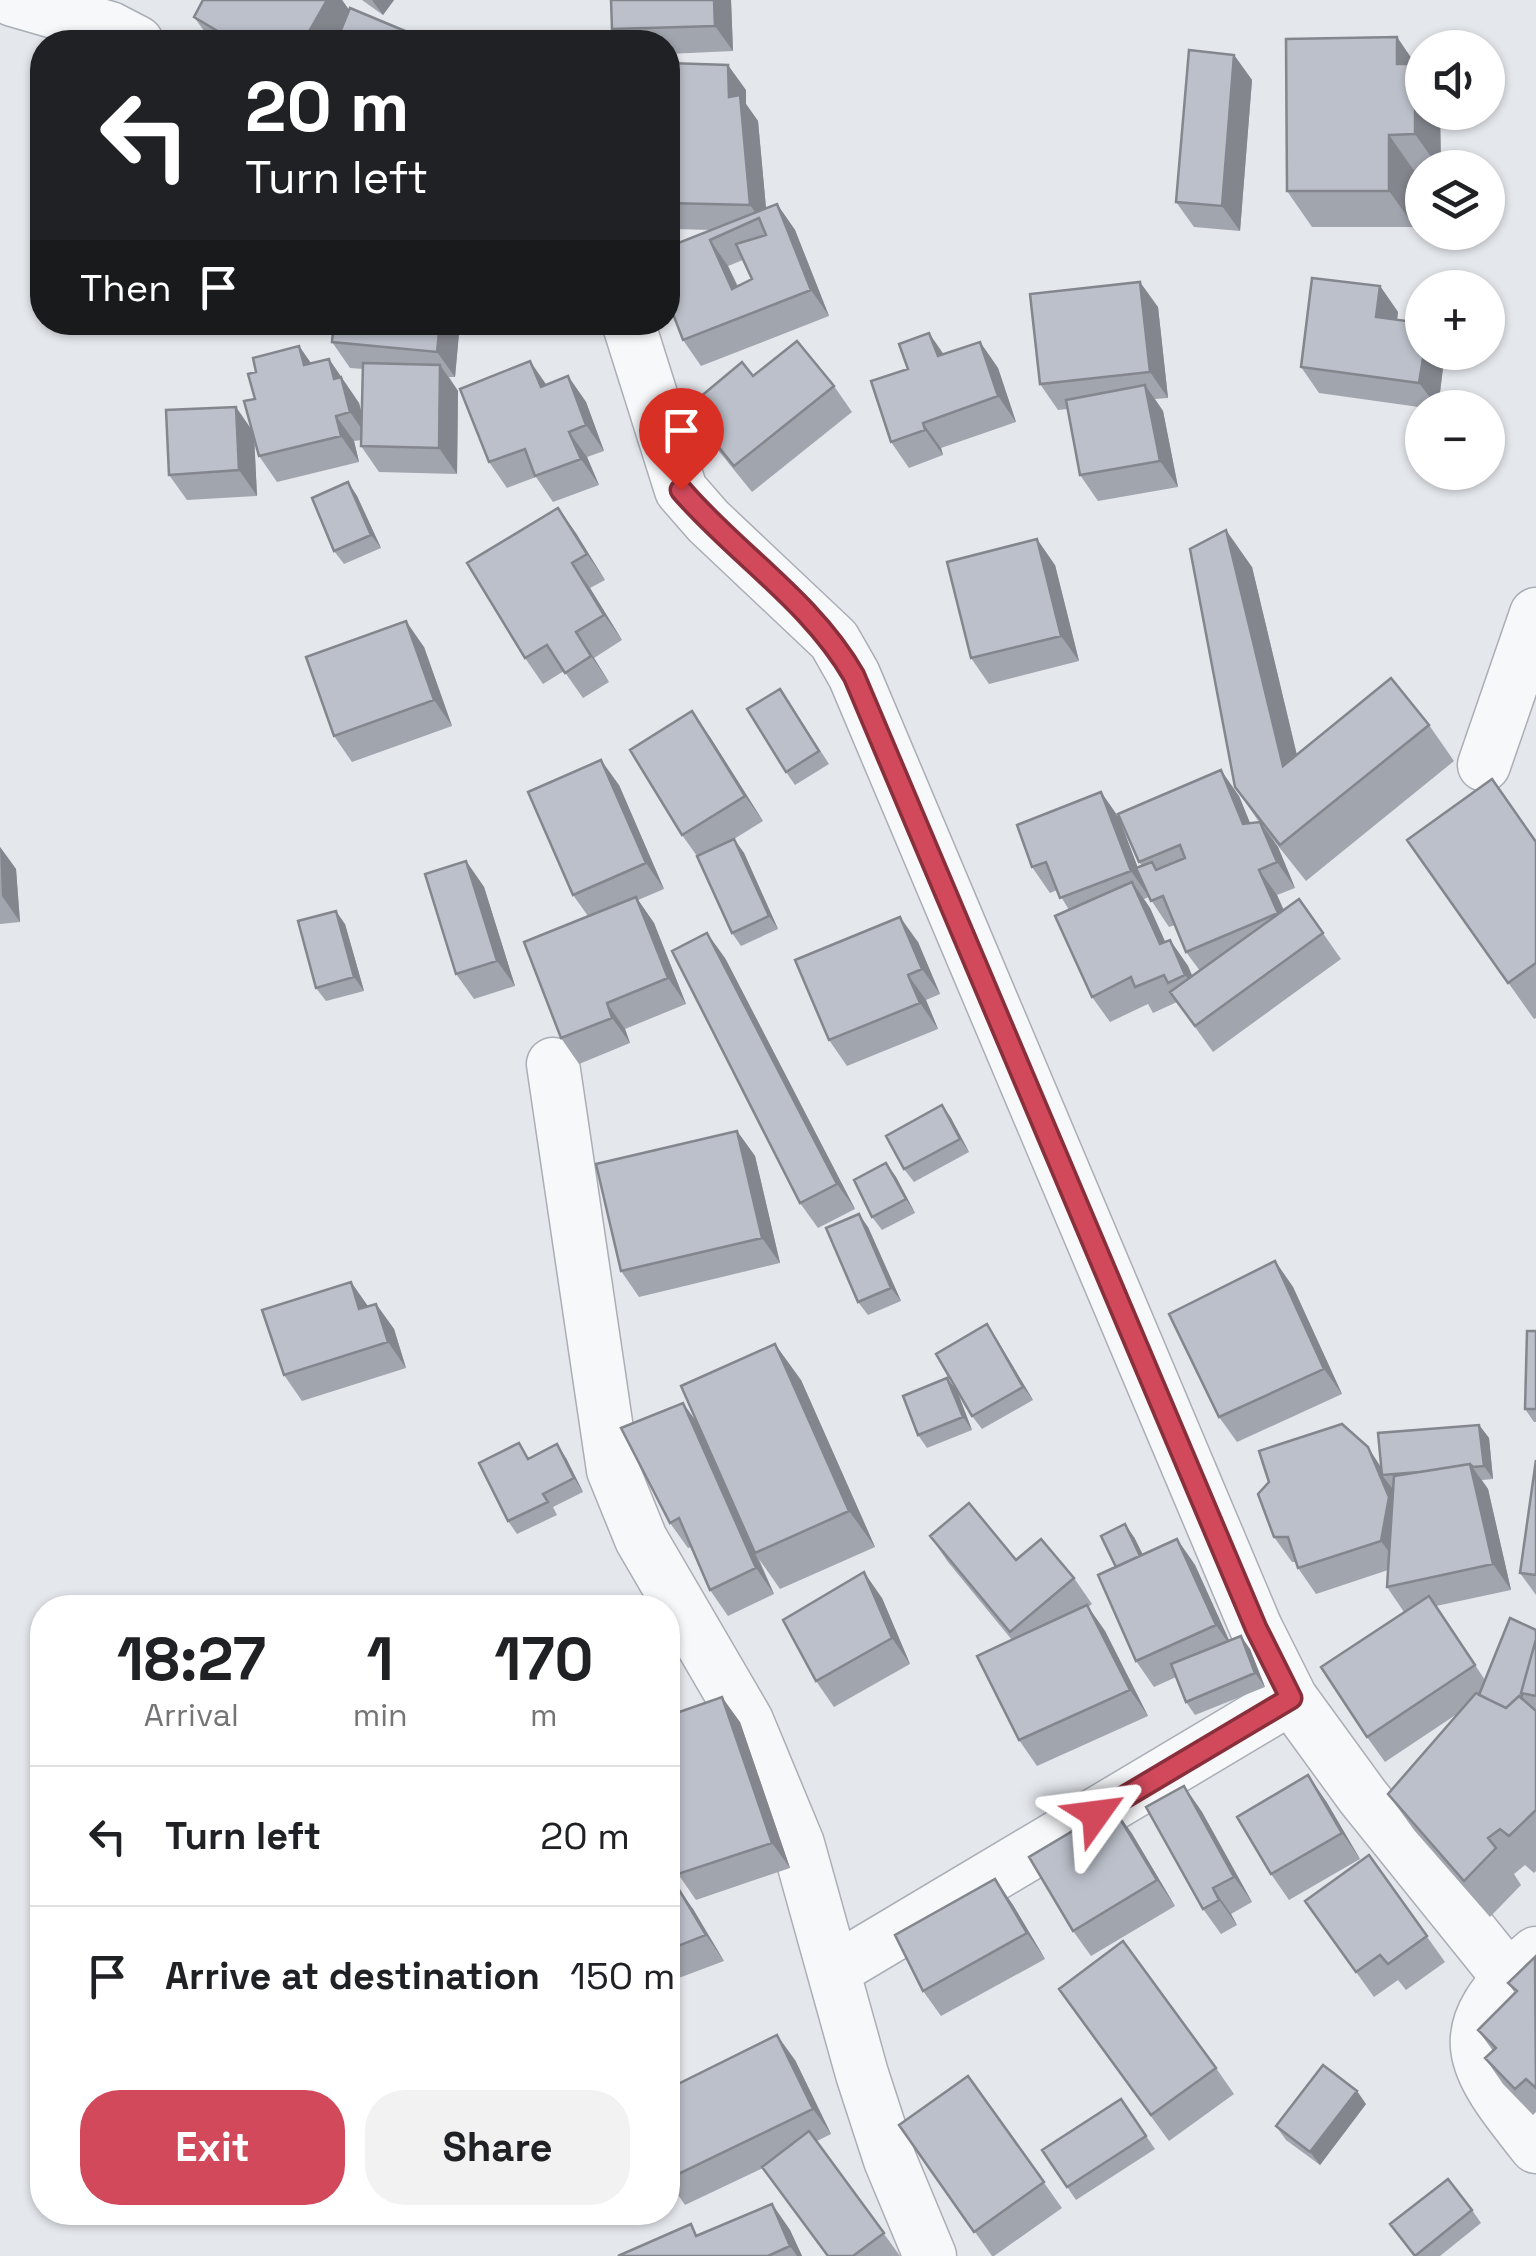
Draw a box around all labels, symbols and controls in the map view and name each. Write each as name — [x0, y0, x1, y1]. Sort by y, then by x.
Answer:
map controls — [1405, 30, 1505, 490]
button: sound — [1405, 30, 1505, 130]
text: 20 m — [245, 62, 410, 151]
icon: left — [80, 70, 210, 200]
text: Turn left — [245, 149, 428, 206]
button: layers — [1405, 150, 1505, 250]
icon: arrive — [191, 260, 246, 315]
text: Then — [80, 264, 171, 312]
button: + — [1405, 270, 1505, 370]
pin — [639, 388, 724, 491]
button: − — [1405, 390, 1505, 490]
icon: arrive — [654, 403, 709, 458]
text: 18:27 — [117, 1621, 266, 1698]
text: 1 — [367, 1621, 394, 1698]
text: 170 — [494, 1621, 593, 1698]
text: Arrival — [144, 1695, 239, 1735]
text: min — [353, 1695, 408, 1735]
text: m — [530, 1695, 558, 1735]
position arrow — [1044, 1762, 1148, 1866]
icon: left — [80, 1809, 135, 1864]
text: Turn left — [165, 1812, 321, 1860]
text: 20 m — [540, 1812, 630, 1860]
icon: arrive — [80, 1949, 135, 2004]
text: Arrive at destination — [165, 1952, 540, 2000]
text: 150 m — [570, 1952, 675, 2000]
button: Exit — [80, 2090, 345, 2205]
button: Share — [365, 2090, 630, 2205]

